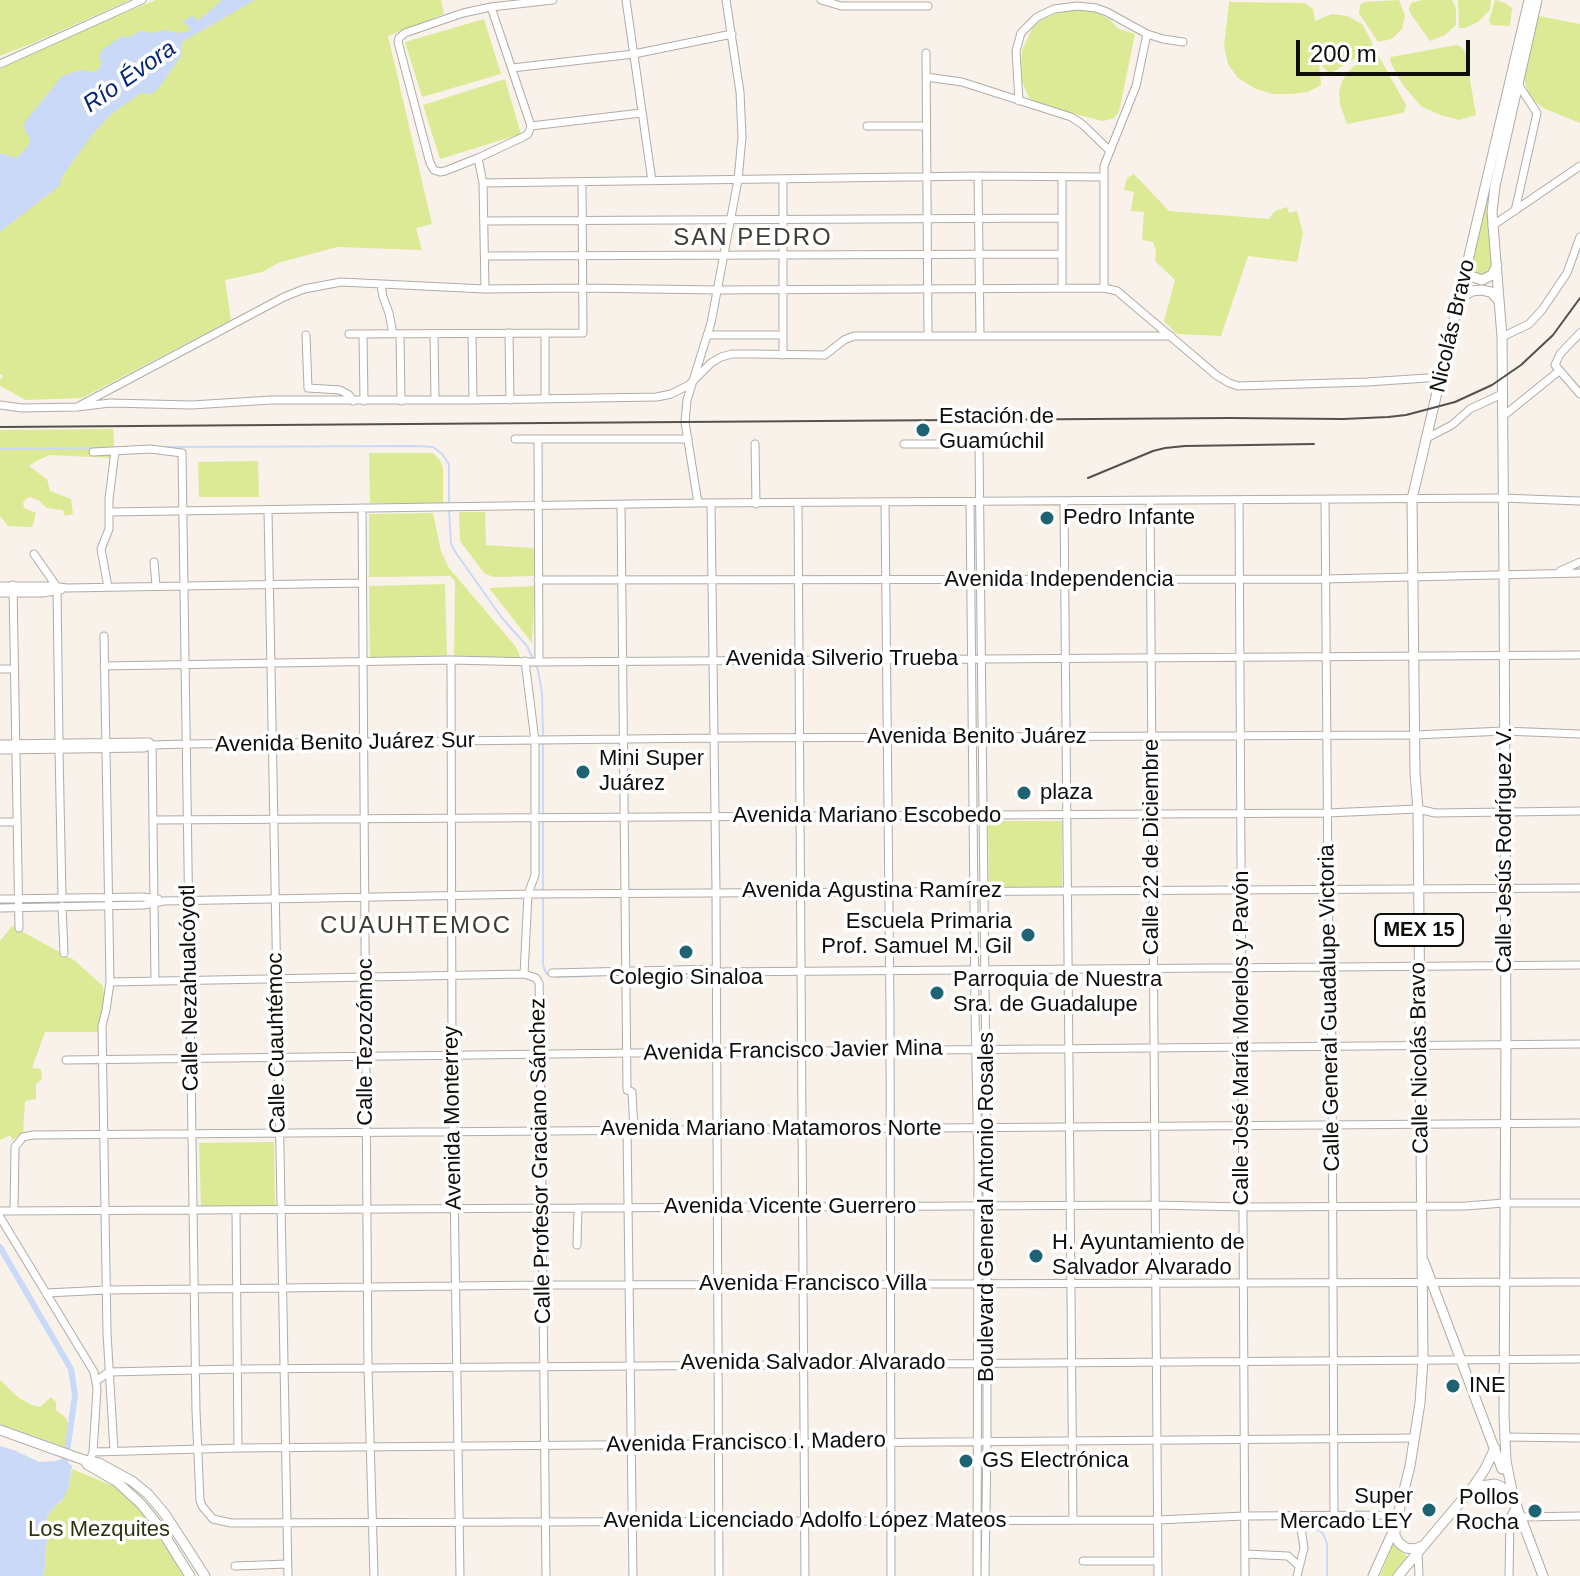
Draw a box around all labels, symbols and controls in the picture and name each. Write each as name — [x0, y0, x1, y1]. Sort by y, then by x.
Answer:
scale bar — [1300, 24, 1474, 74]
water label: Río Évora — [78, 35, 182, 119]
text: 200 m — [1310, 40, 1377, 67]
district label: SAN PEDRO — [673, 224, 833, 252]
street label: Nicolás Bravo — [1425, 257, 1481, 395]
place label: Estación de Guamúchil — [939, 404, 1054, 456]
marker: Estación de Guamúchil — [914, 421, 932, 439]
place label: Pedro Infante — [1063, 505, 1195, 531]
marker: Pedro Infante — [1038, 509, 1056, 527]
street label: Avenida Independencia — [944, 567, 1174, 593]
street label: Avenida Silverio Trueba — [726, 646, 958, 672]
street label: Avenida Benito Juárez — [867, 724, 1087, 750]
street label: Calle Jesús Rodríguez V. — [1492, 727, 1518, 973]
street label: Avenida Benito Juárez Sur — [215, 728, 475, 758]
street label: Calle 22 de Diciembre — [1139, 739, 1165, 955]
place label: Mini Super Juárez — [599, 746, 704, 798]
marker: Mini Super Juárez — [574, 763, 592, 781]
place label: plaza — [1040, 780, 1093, 806]
marker: plaza — [1015, 784, 1033, 802]
street label: Avenida Mariano Escobedo — [733, 803, 1001, 829]
street label: Calle General Guadalupe Victoria — [1314, 844, 1346, 1172]
street label: Calle José María Morelos y Pavón — [1229, 870, 1255, 1206]
street label: Avenida Agustina Ramírez — [742, 878, 1002, 904]
street label: Calle Nezahualcóyotl — [175, 884, 205, 1092]
place label: Escuela Primaria Prof. Samuel M. Gil — [821, 909, 1012, 960]
district label: CUAUHTEMOC — [320, 912, 512, 940]
road number: MEX 15 — [1375, 914, 1463, 946]
marker: Escuela Primaria Prof. Samuel M. Gil — [1019, 926, 1037, 944]
marker: Colegio Sinaloa — [677, 943, 695, 961]
street label: Calle Cuauhtémoc — [262, 952, 292, 1134]
street label: Calle Tezozómoc — [353, 958, 379, 1126]
street label: Calle Nicolás Bravo — [1405, 962, 1435, 1154]
place label: Colegio Sinaloa — [609, 965, 763, 991]
place label: Parroquia de Nuestra Sra. de Guadalupe — [953, 967, 1162, 1018]
marker: Parroquia de Nuestra Sra. de Guadalupe — [928, 984, 946, 1002]
street label: Calle Profesor Graciano Sánchez — [525, 998, 557, 1324]
street label: Avenida Monterrey — [438, 1026, 468, 1210]
street label: Boulevard General Antonio Rosales — [974, 1032, 1000, 1382]
street label: Avenida Francisco Javier Mina — [643, 1035, 943, 1067]
street label: Avenida Mariano Matamoros Norte — [601, 1116, 941, 1142]
street label: Avenida Vicente Guerrero — [664, 1194, 916, 1220]
place label: H. Ayuntamiento de Salvador Alvarado — [1052, 1230, 1245, 1282]
marker: H. Ayuntamiento de Salvador Alvarado — [1027, 1247, 1045, 1265]
street label: Avenida Francisco Villa — [699, 1271, 927, 1297]
street label: Avenida Salvador Alvarado — [681, 1350, 945, 1376]
place label: INE — [1469, 1373, 1506, 1399]
marker: INE — [1444, 1377, 1462, 1395]
street label: Avenida Francisco I. Madero — [606, 1427, 886, 1459]
place label: GS Electrónica — [982, 1448, 1129, 1474]
marker: GS Electrónica — [957, 1452, 975, 1470]
place label: Super Mercado LEY — [1280, 1484, 1413, 1536]
place label: Pollos Rocha — [1455, 1485, 1519, 1536]
marker: Super Mercado LEY — [1420, 1501, 1438, 1519]
marker: Pollos Rocha — [1526, 1502, 1544, 1520]
street label: Avenida Licenciado Adolfo López Mateos — [603, 1508, 1007, 1534]
park label: Los Mezquites — [28, 1517, 170, 1543]

